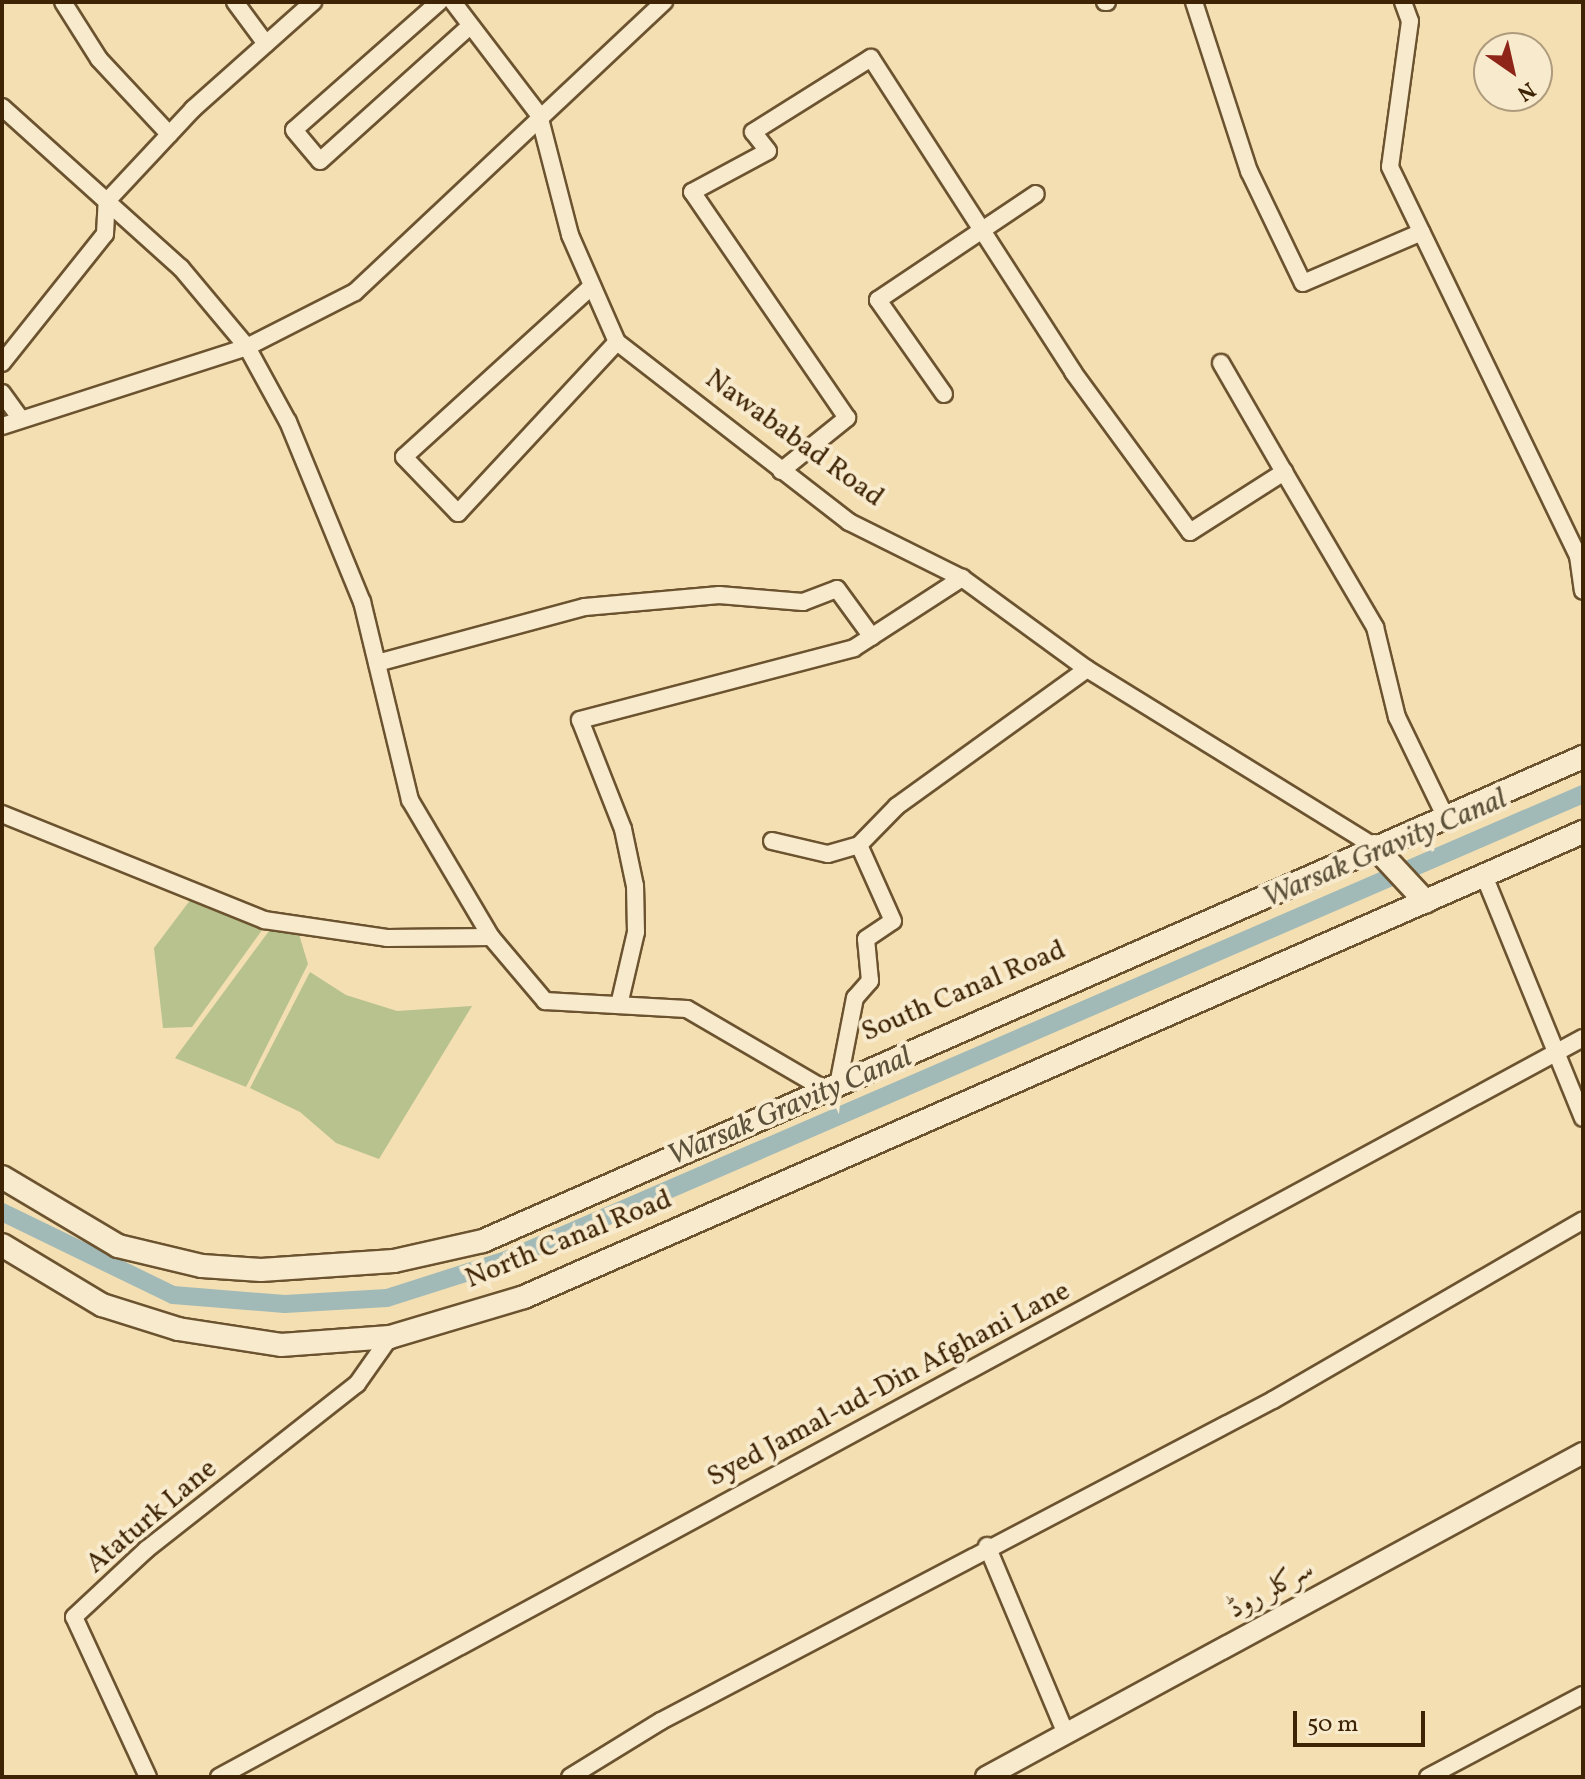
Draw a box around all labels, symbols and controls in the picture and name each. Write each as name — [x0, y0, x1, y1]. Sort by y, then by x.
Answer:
north arrow — [1473, 32, 1553, 112]
text: N — [1510, 73, 1541, 108]
street label: Nawababad Road — [698, 363, 890, 515]
water label: Warsak Gravity Canal — [1257, 781, 1513, 917]
street label: South Canal Road — [857, 934, 1071, 1050]
water label: Warsak Gravity Canal — [662, 1039, 918, 1175]
street label: North Canal Road — [461, 1183, 677, 1297]
street label: Syed Jamal-ud-Din Afghani Lane — [702, 1275, 1076, 1495]
street label: Ataturk Lane — [80, 1453, 224, 1581]
street label: سرکلر روڈ — [1222, 1553, 1320, 1627]
scale bar — [1297, 1695, 1429, 1745]
text: 50 m — [1307, 1708, 1359, 1742]

